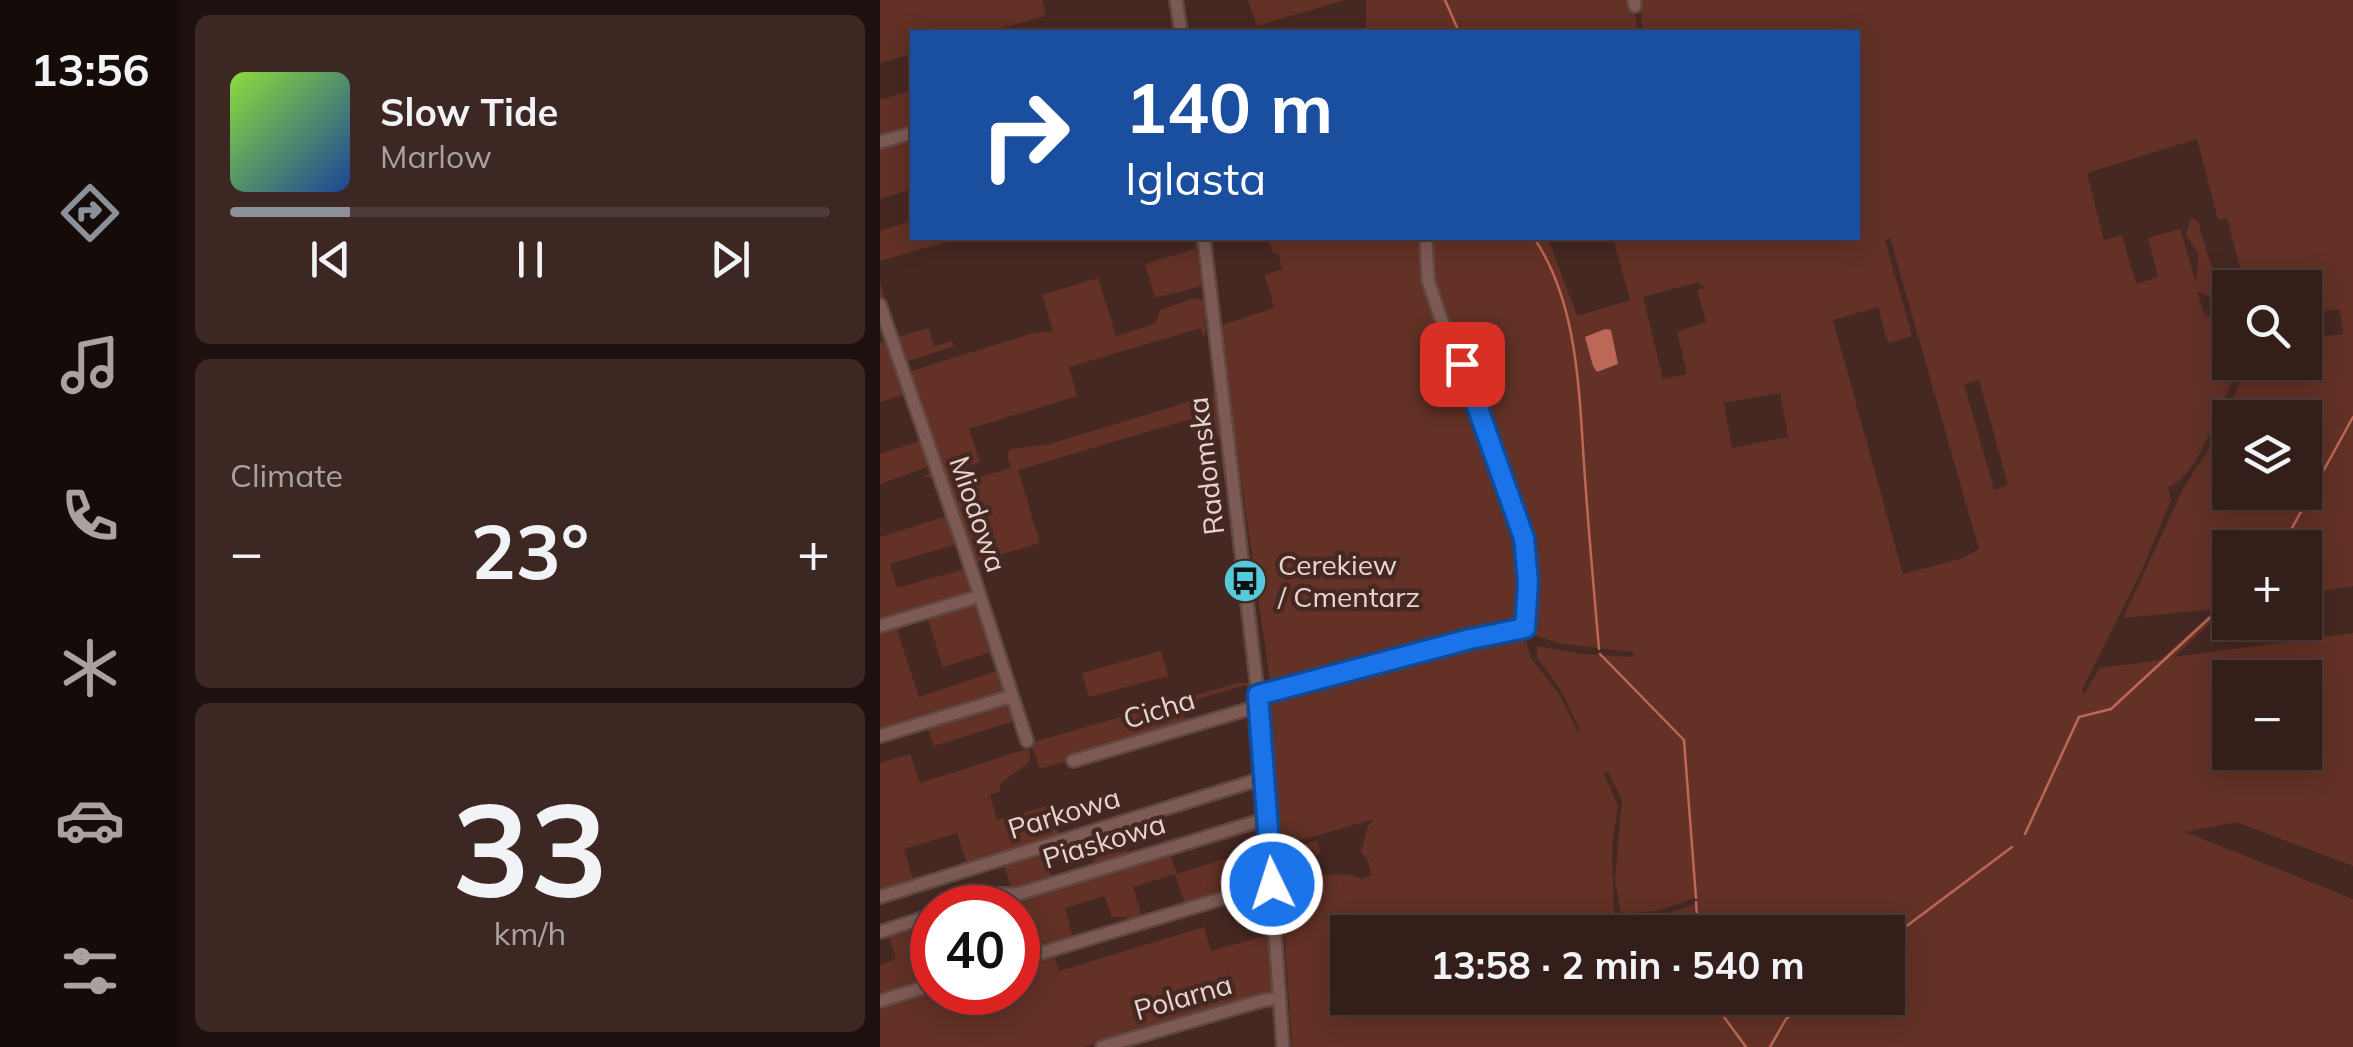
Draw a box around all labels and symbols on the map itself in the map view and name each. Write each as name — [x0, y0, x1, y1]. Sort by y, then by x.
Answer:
pin — [1420, 322, 1505, 407]
street label: Radomska — [1180, 395, 1231, 537]
street label: Miodowa — [942, 451, 1015, 576]
place label: Cerekiew / Cmentarz — [1277, 547, 1420, 614]
bus stop icon: Cerekiew / Cmentarz — [1222, 558, 1268, 604]
street label: Cicha — [1119, 681, 1199, 736]
street label: Parkowa — [1004, 779, 1124, 846]
street label: Piaskowa — [1038, 805, 1169, 876]
position arrow — [1220, 832, 1324, 936]
speed limit sign: 40 — [910, 885, 1040, 1015]
street label: Polarna — [1130, 966, 1236, 1027]

